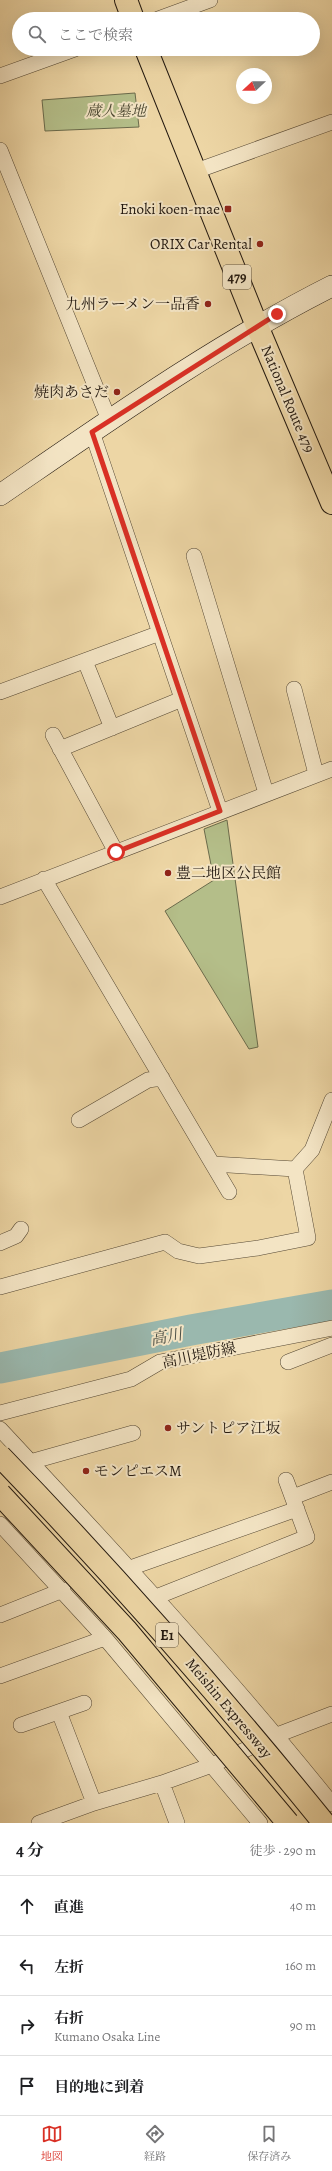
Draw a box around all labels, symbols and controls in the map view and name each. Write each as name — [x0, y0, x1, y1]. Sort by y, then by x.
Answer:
search box — [12, 12, 320, 56]
icon: search — [26, 23, 48, 45]
text: ここで検索 — [58, 25, 133, 45]
north arrow — [236, 68, 272, 104]
park label: 蔵人墓地 — [86, 101, 148, 121]
place label: Enoki koen-mae — [120, 199, 220, 219]
marker: Enoki koen-mae — [223, 204, 233, 214]
place label: ORIX Car Rental — [150, 234, 252, 254]
marker: ORIX Car Rental — [255, 239, 265, 249]
road number: 479 — [223, 265, 251, 289]
place label: 九州ラーメン一品香 — [66, 294, 200, 314]
marker: 九州ラーメン一品香 — [203, 299, 213, 309]
route end — [268, 305, 286, 323]
street label: National Route 479 — [256, 342, 320, 456]
place label: 焼肉あさだ — [34, 382, 109, 402]
marker: 焼肉あさだ — [112, 387, 122, 397]
route start — [107, 843, 125, 861]
place label: 豊二地区公民館 — [176, 863, 281, 883]
marker: 豊二地区公民館 — [163, 868, 173, 878]
water label: 高川 — [148, 1323, 186, 1351]
street label: 高川堤防線 — [160, 1337, 238, 1373]
place label: サントピア江坂 — [176, 1418, 280, 1438]
marker: サントピア江坂 — [163, 1423, 173, 1433]
place label: モンピエスM — [94, 1461, 182, 1481]
marker: モンピエスM — [81, 1466, 91, 1476]
road number: E1 — [156, 1623, 178, 1647]
street label: Meishin Expressway — [181, 1654, 277, 1762]
text: 4 分 — [16, 1839, 44, 1862]
text: 徒歩 · 290 m — [250, 1842, 316, 1859]
icon: ahead — [16, 1895, 38, 1917]
text: 直進 — [54, 1897, 84, 1917]
text: 40 m — [290, 1897, 316, 1914]
icon: left — [16, 1955, 38, 1977]
text: 左折 — [54, 1957, 84, 1977]
text: 160 m — [285, 1957, 316, 1974]
text: 右折 — [54, 2008, 84, 2028]
icon: right — [16, 2015, 38, 2037]
text: 90 m — [290, 2017, 316, 2034]
text: Kumano Osaka Line — [54, 2028, 160, 2045]
icon: arrive — [16, 2075, 38, 2097]
text: 目的地に到着 — [54, 2077, 144, 2097]
tab: 地図 — [41, 2123, 63, 2164]
tab: 経路 — [144, 2123, 166, 2164]
tab: 保存済み — [247, 2123, 291, 2164]

